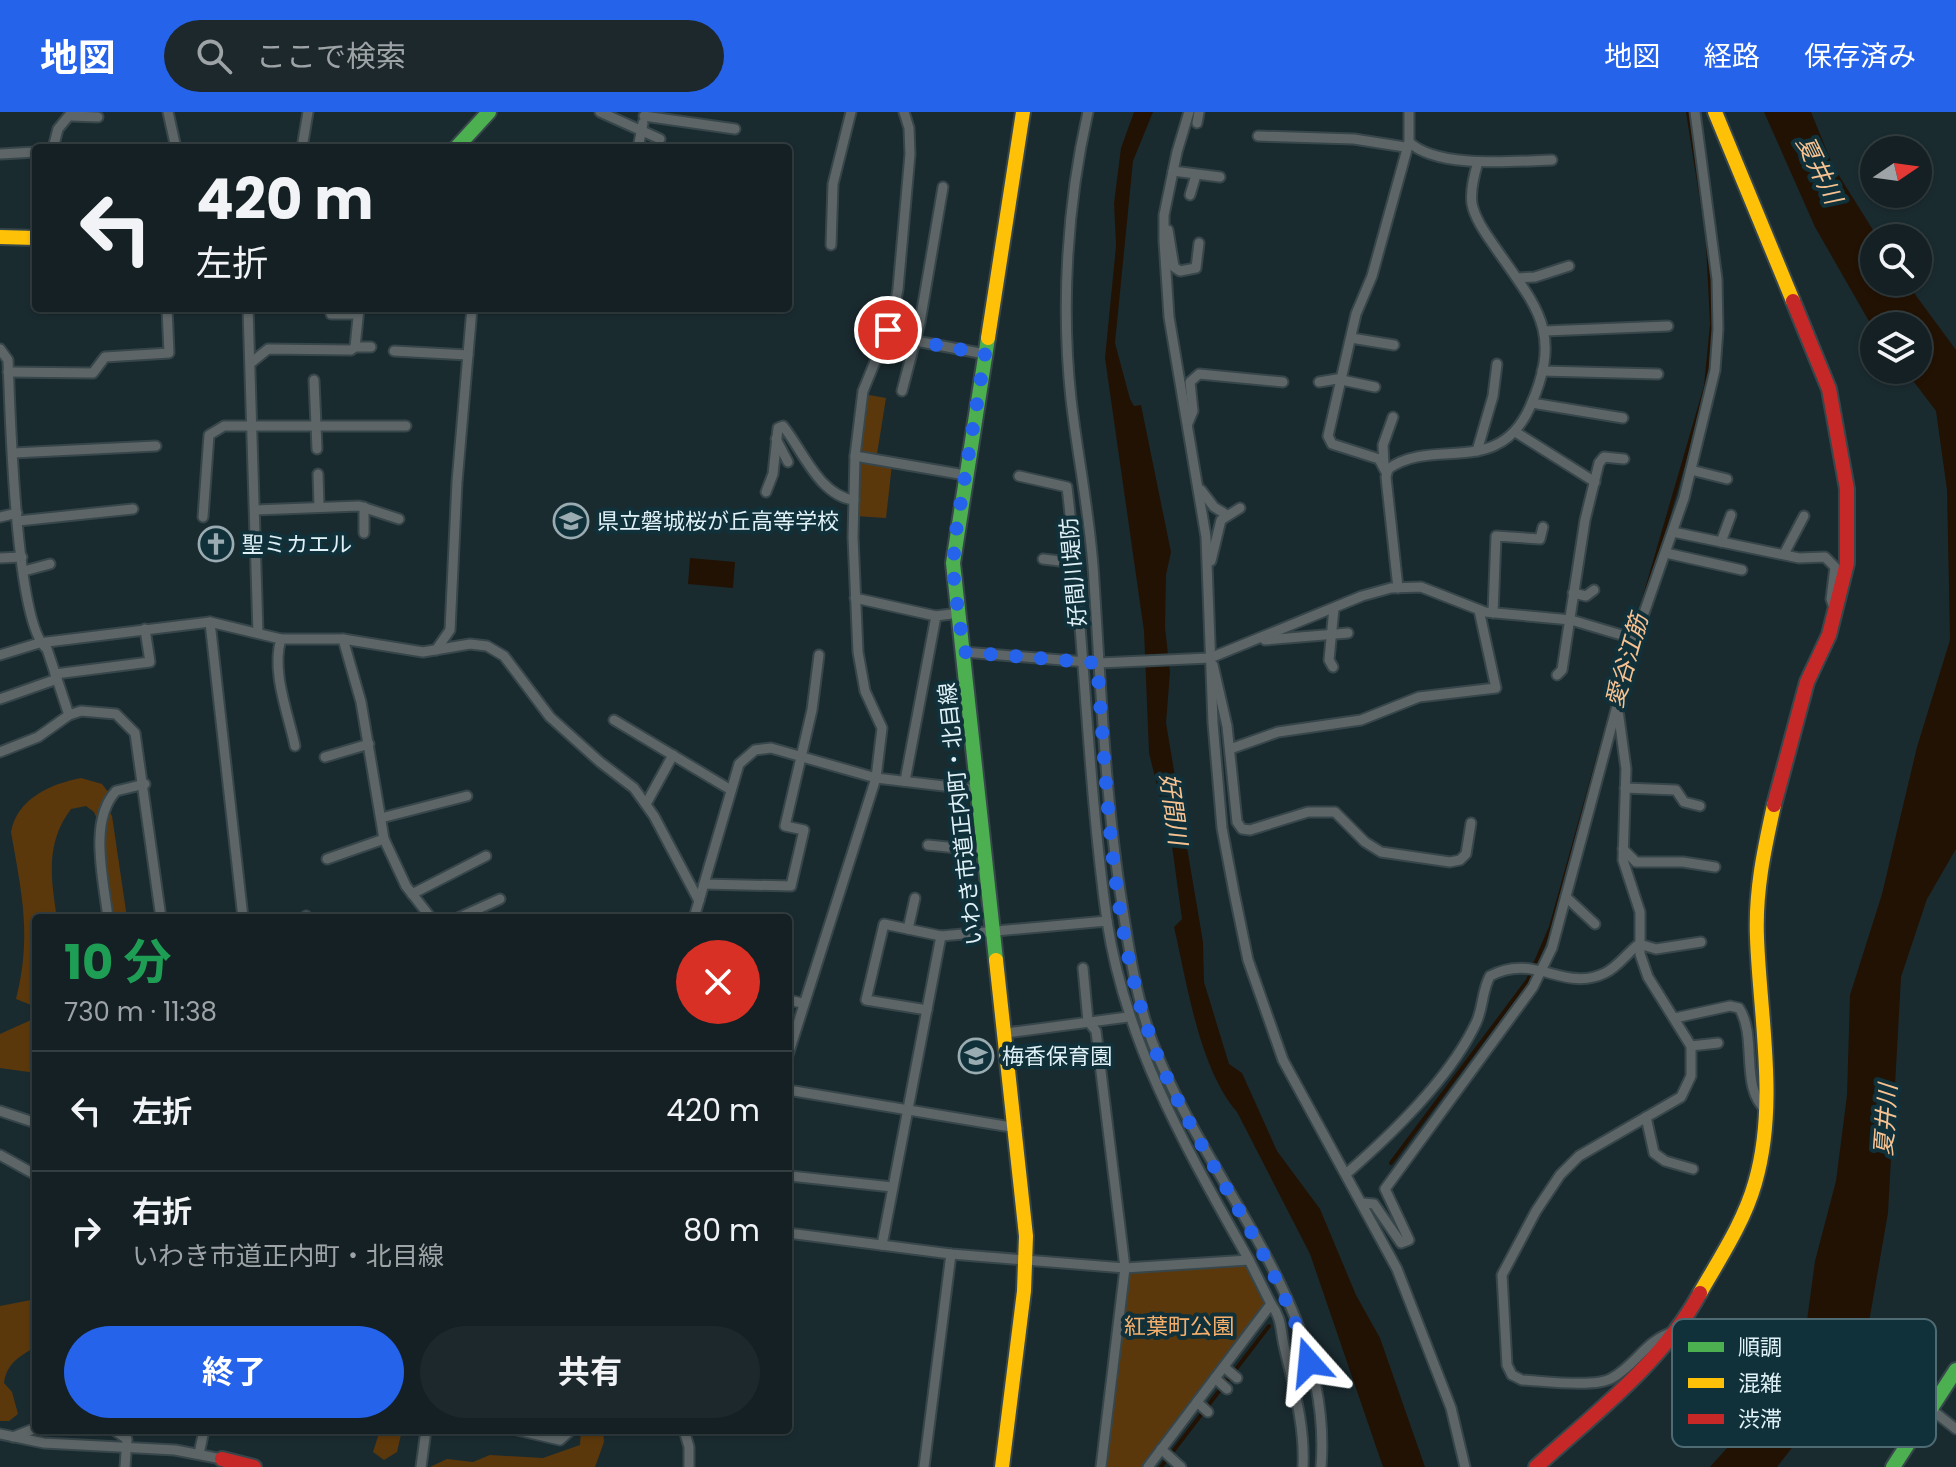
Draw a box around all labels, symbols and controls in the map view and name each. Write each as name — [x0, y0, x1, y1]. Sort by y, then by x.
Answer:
search box — [164, 20, 724, 92]
text: 地図 — [40, 31, 116, 84]
icon: search — [192, 34, 236, 78]
text: ここで検索 — [256, 35, 406, 78]
text: 地図 — [1604, 37, 1660, 76]
text: 経路 — [1704, 37, 1760, 76]
text: 保存済み — [1804, 37, 1916, 76]
water label: 夏井川 — [1789, 130, 1851, 212]
north arrow — [1860, 136, 1932, 208]
map controls — [1860, 136, 1932, 384]
text: 420 m — [196, 160, 374, 239]
icon: left — [64, 176, 168, 280]
button: search — [1860, 224, 1932, 296]
text: 左折 — [196, 238, 268, 289]
pin — [854, 296, 922, 364]
icon: arrive — [866, 308, 910, 352]
button: layers — [1860, 312, 1932, 384]
school or university icon: 県立磐城桜が丘高等学校 — [552, 502, 590, 540]
place label: 県立磐城桜が丘高等学校 — [597, 506, 839, 537]
street label: 好間川堤防 — [1053, 516, 1094, 628]
church icon: 聖ミカエル — [197, 525, 235, 563]
place label: 聖ミカエル — [242, 529, 352, 560]
water label: 愛谷江筋 — [1597, 606, 1657, 712]
street label: いわき市道正内町・北目線 — [931, 681, 990, 947]
water label: 好間川 — [1152, 771, 1195, 850]
text: 10 分 — [64, 929, 172, 996]
button: close — [676, 940, 760, 1024]
text: 730 m · 11:38 — [64, 994, 217, 1030]
school or university icon: 梅香保育園 — [957, 1037, 995, 1075]
place label: 梅香保育園 — [1002, 1041, 1112, 1072]
water label: 夏井川 — [1867, 1080, 1905, 1157]
icon: left — [64, 1089, 108, 1133]
text: 420 m — [666, 1089, 760, 1132]
text: 左折 — [132, 1090, 192, 1133]
text: 右折 — [132, 1190, 192, 1233]
icon: right — [64, 1209, 108, 1253]
text: 80 m — [683, 1209, 760, 1252]
text: いわき市道正内町・北目線 — [132, 1238, 444, 1274]
park label: 紅葉町公園 — [1124, 1311, 1234, 1342]
legend — [1672, 1319, 1936, 1447]
position arrow — [1267, 1320, 1351, 1404]
button: 終了 — [64, 1326, 404, 1418]
button: 共有 — [420, 1326, 760, 1418]
text: 順調 — [1738, 1332, 1782, 1363]
text: 混雑 — [1738, 1368, 1782, 1399]
text: 渋滞 — [1738, 1404, 1782, 1435]

